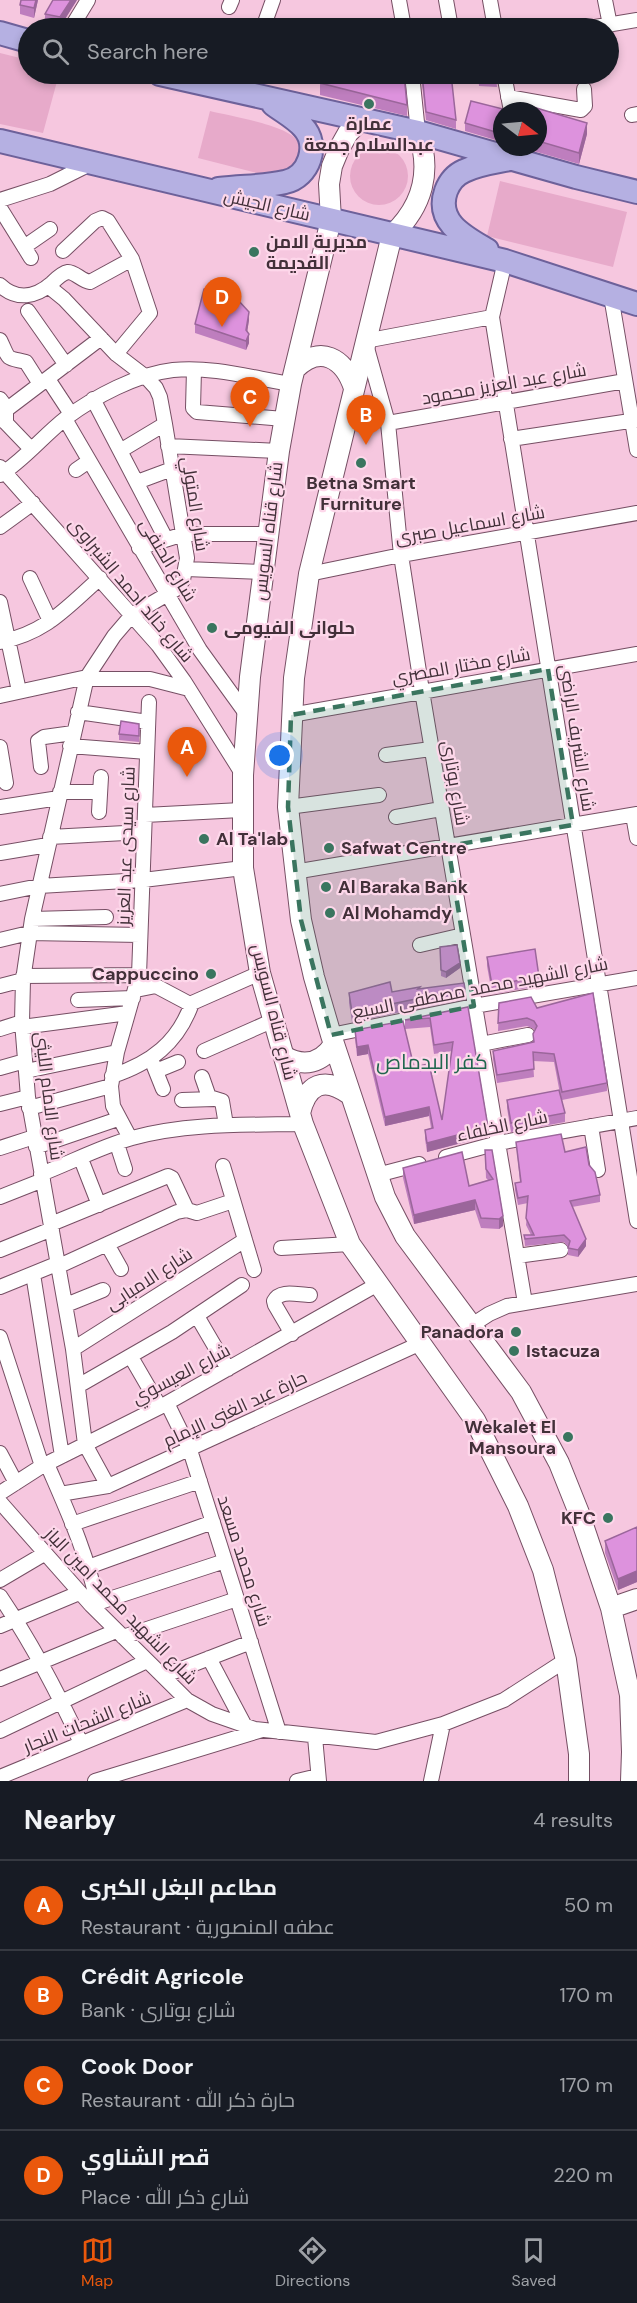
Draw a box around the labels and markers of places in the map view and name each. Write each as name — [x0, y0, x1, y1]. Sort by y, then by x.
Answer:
marker: عمارة عبدالسلام جمعة — [362, 97, 376, 111]
place label: عمارة عبدالسلام جمعة — [304, 112, 434, 157]
place label: مديرية الامن القديمة — [266, 230, 367, 275]
marker: مديرية الامن القديمة — [247, 245, 261, 259]
pin: D — [202, 278, 242, 327]
pin: C — [230, 378, 270, 427]
pin: B — [346, 396, 386, 445]
marker: Betna Smart Furniture — [354, 456, 368, 470]
place label: Betna Smart Furniture — [306, 471, 416, 516]
place label: حلوانى الفيومى — [224, 616, 355, 640]
marker: حلوانى الفيومى — [205, 621, 219, 635]
pin: A — [168, 728, 207, 777]
place label: Al Ta'lab — [216, 827, 288, 851]
marker: Al Ta'lab — [197, 832, 211, 846]
place label: Safwat Centre — [341, 836, 467, 860]
marker: Safwat Centre — [322, 841, 336, 855]
place label: Al Baraka Bank — [338, 875, 469, 899]
marker: Al Baraka Bank — [319, 880, 333, 894]
place label: Al Mohamdy — [342, 901, 452, 925]
marker: Al Mohamdy — [323, 906, 337, 920]
place label: Cappuccino — [92, 962, 199, 986]
marker: Cappuccino — [204, 967, 218, 981]
place label: Panadora — [421, 1320, 504, 1344]
marker: Panadora — [509, 1325, 523, 1339]
place label: Istacuza — [526, 1339, 600, 1363]
marker: Istacuza — [507, 1344, 521, 1358]
place label: Wekalet El Mansoura — [464, 1415, 556, 1460]
marker: Wekalet El Mansoura — [561, 1430, 575, 1444]
place label: KFC — [561, 1506, 596, 1530]
marker: KFC — [601, 1511, 615, 1525]

